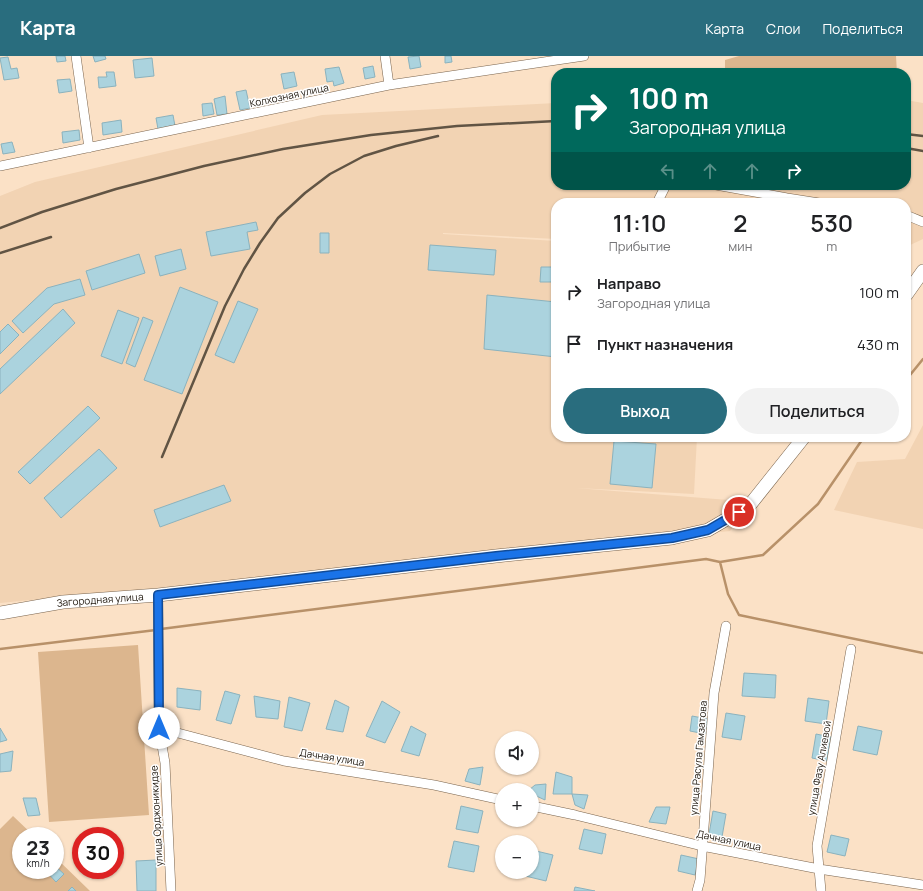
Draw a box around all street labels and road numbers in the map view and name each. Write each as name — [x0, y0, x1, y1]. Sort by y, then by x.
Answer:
street label: Колхозная улица — [248, 80, 330, 110]
street label: Загородная улица — [55, 589, 144, 610]
street label: улица Расула Гамзатова — [686, 700, 710, 816]
street label: улица Фазу Алиевой — [804, 720, 834, 816]
street label: Дачная улица — [298, 745, 366, 769]
street label: улица Орджоникидзе — [146, 765, 166, 867]
street label: Дачная улица — [695, 826, 763, 854]

